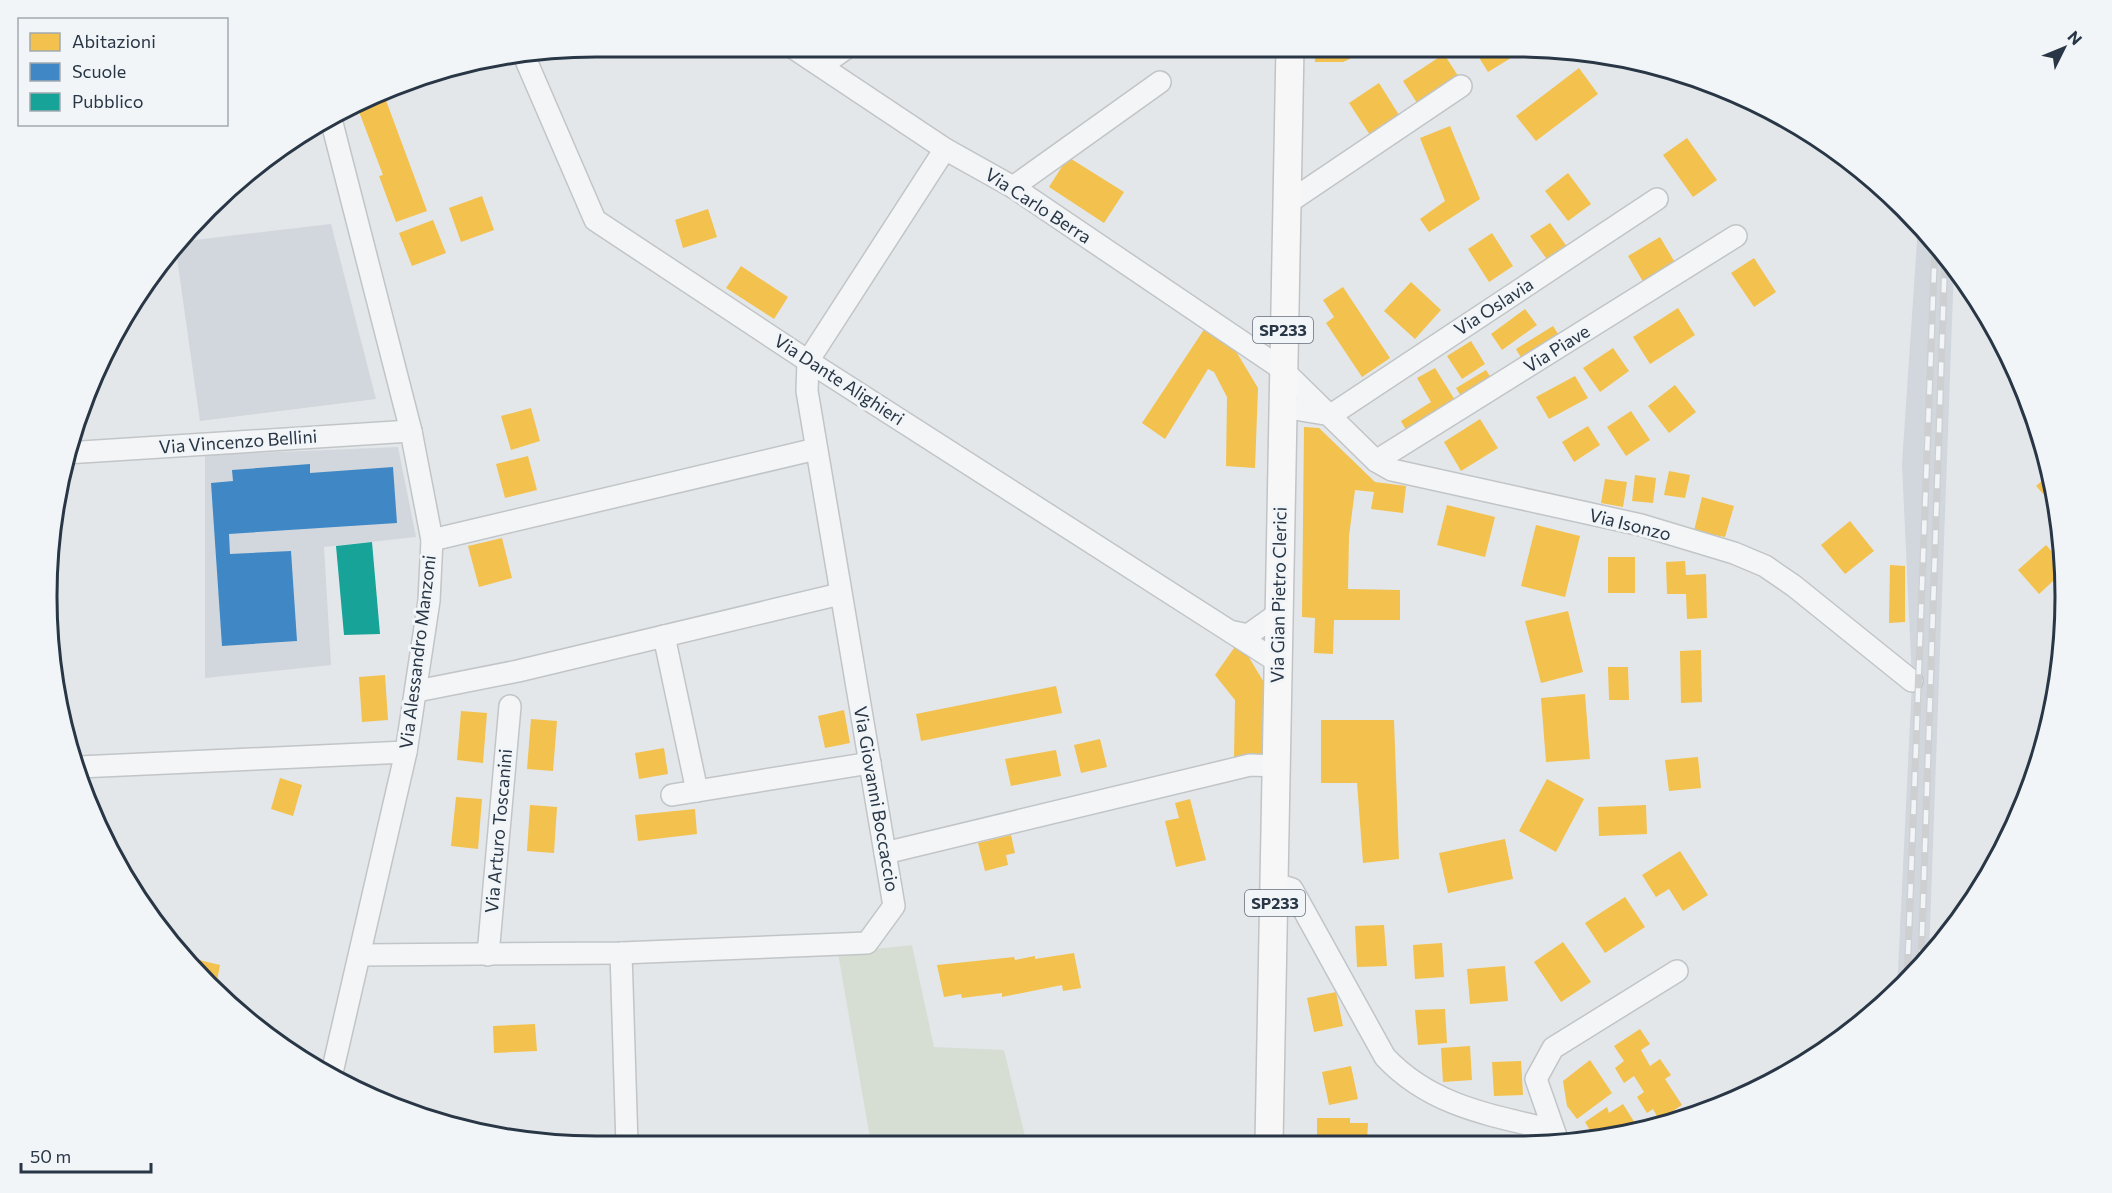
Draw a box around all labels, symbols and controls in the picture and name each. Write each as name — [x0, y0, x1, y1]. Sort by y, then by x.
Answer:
legend — [18, 18, 228, 126]
north arrow — [2034, 18, 2094, 78]
text: N — [2064, 27, 2086, 48]
text: Abitazioni — [72, 30, 156, 52]
text: Scuole — [72, 60, 126, 82]
text: Pubblico — [72, 90, 144, 112]
street label: Via Carlo Berra — [981, 163, 1096, 248]
street label: Via Oslavia — [1450, 272, 1537, 340]
road number: SP233 — [1253, 317, 1313, 343]
street label: Via Piave — [1520, 319, 1593, 377]
street label: Via Dante Alighieri — [770, 329, 909, 429]
street label: Via Vincenzo Bellini — [158, 424, 318, 458]
street label: Via Isonzo — [1587, 503, 1674, 545]
street label: Via Gian Pietro Clerici — [1265, 507, 1291, 683]
street label: Via Alessandro Manzoni — [394, 554, 440, 750]
street label: Via Giovanni Boccaccio — [850, 704, 904, 893]
street label: Via Arturo Toscanini — [480, 748, 516, 914]
road number: SP233 — [1245, 890, 1305, 916]
scale bar — [21, 1136, 152, 1174]
text: 50 m — [30, 1145, 71, 1167]

